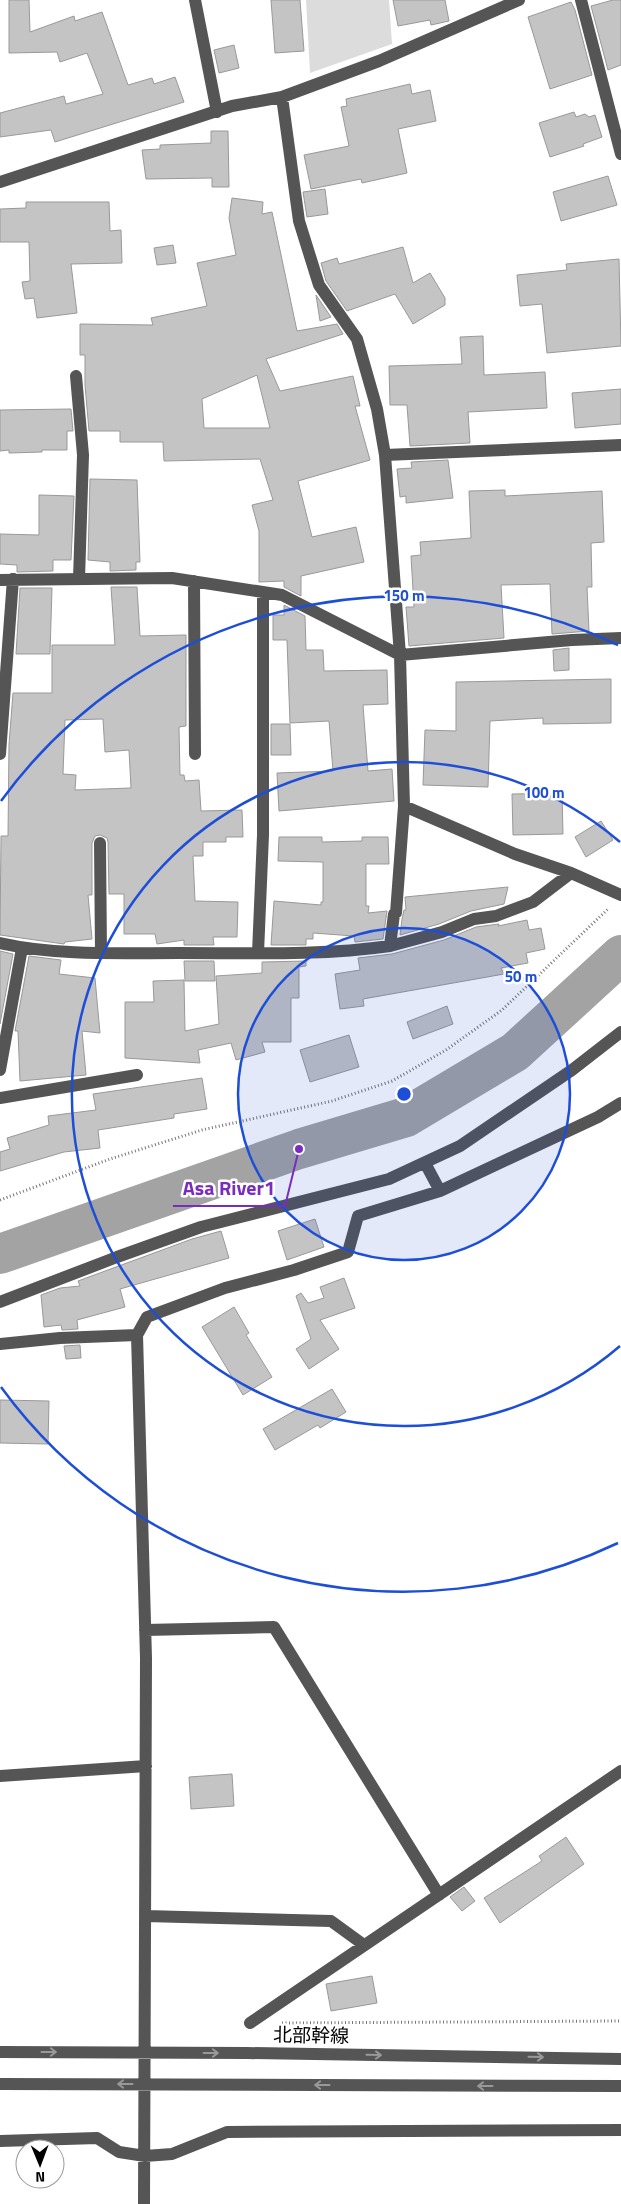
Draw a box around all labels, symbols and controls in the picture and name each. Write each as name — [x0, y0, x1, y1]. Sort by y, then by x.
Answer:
text: 150 m — [383, 584, 425, 607]
text: 100 m — [523, 781, 565, 804]
text: 50 m — [505, 965, 537, 988]
centre of rings — [395, 1085, 413, 1103]
callout: Asa River1 — [173, 1171, 285, 1206]
text: Asa River1 — [183, 1172, 275, 1203]
street label: 北部幹線 — [273, 2019, 349, 2050]
one-way arrow — [40, 2047, 56, 2057]
one-way arrow — [202, 2048, 219, 2058]
one-way arrow — [365, 2050, 381, 2060]
one-way arrow — [528, 2053, 544, 2062]
one-way arrow — [117, 2079, 134, 2089]
one-way arrow — [315, 2080, 331, 2090]
one-way arrow — [477, 2081, 494, 2091]
north arrow — [15, 2139, 65, 2189]
text: N — [35, 2167, 45, 2188]

